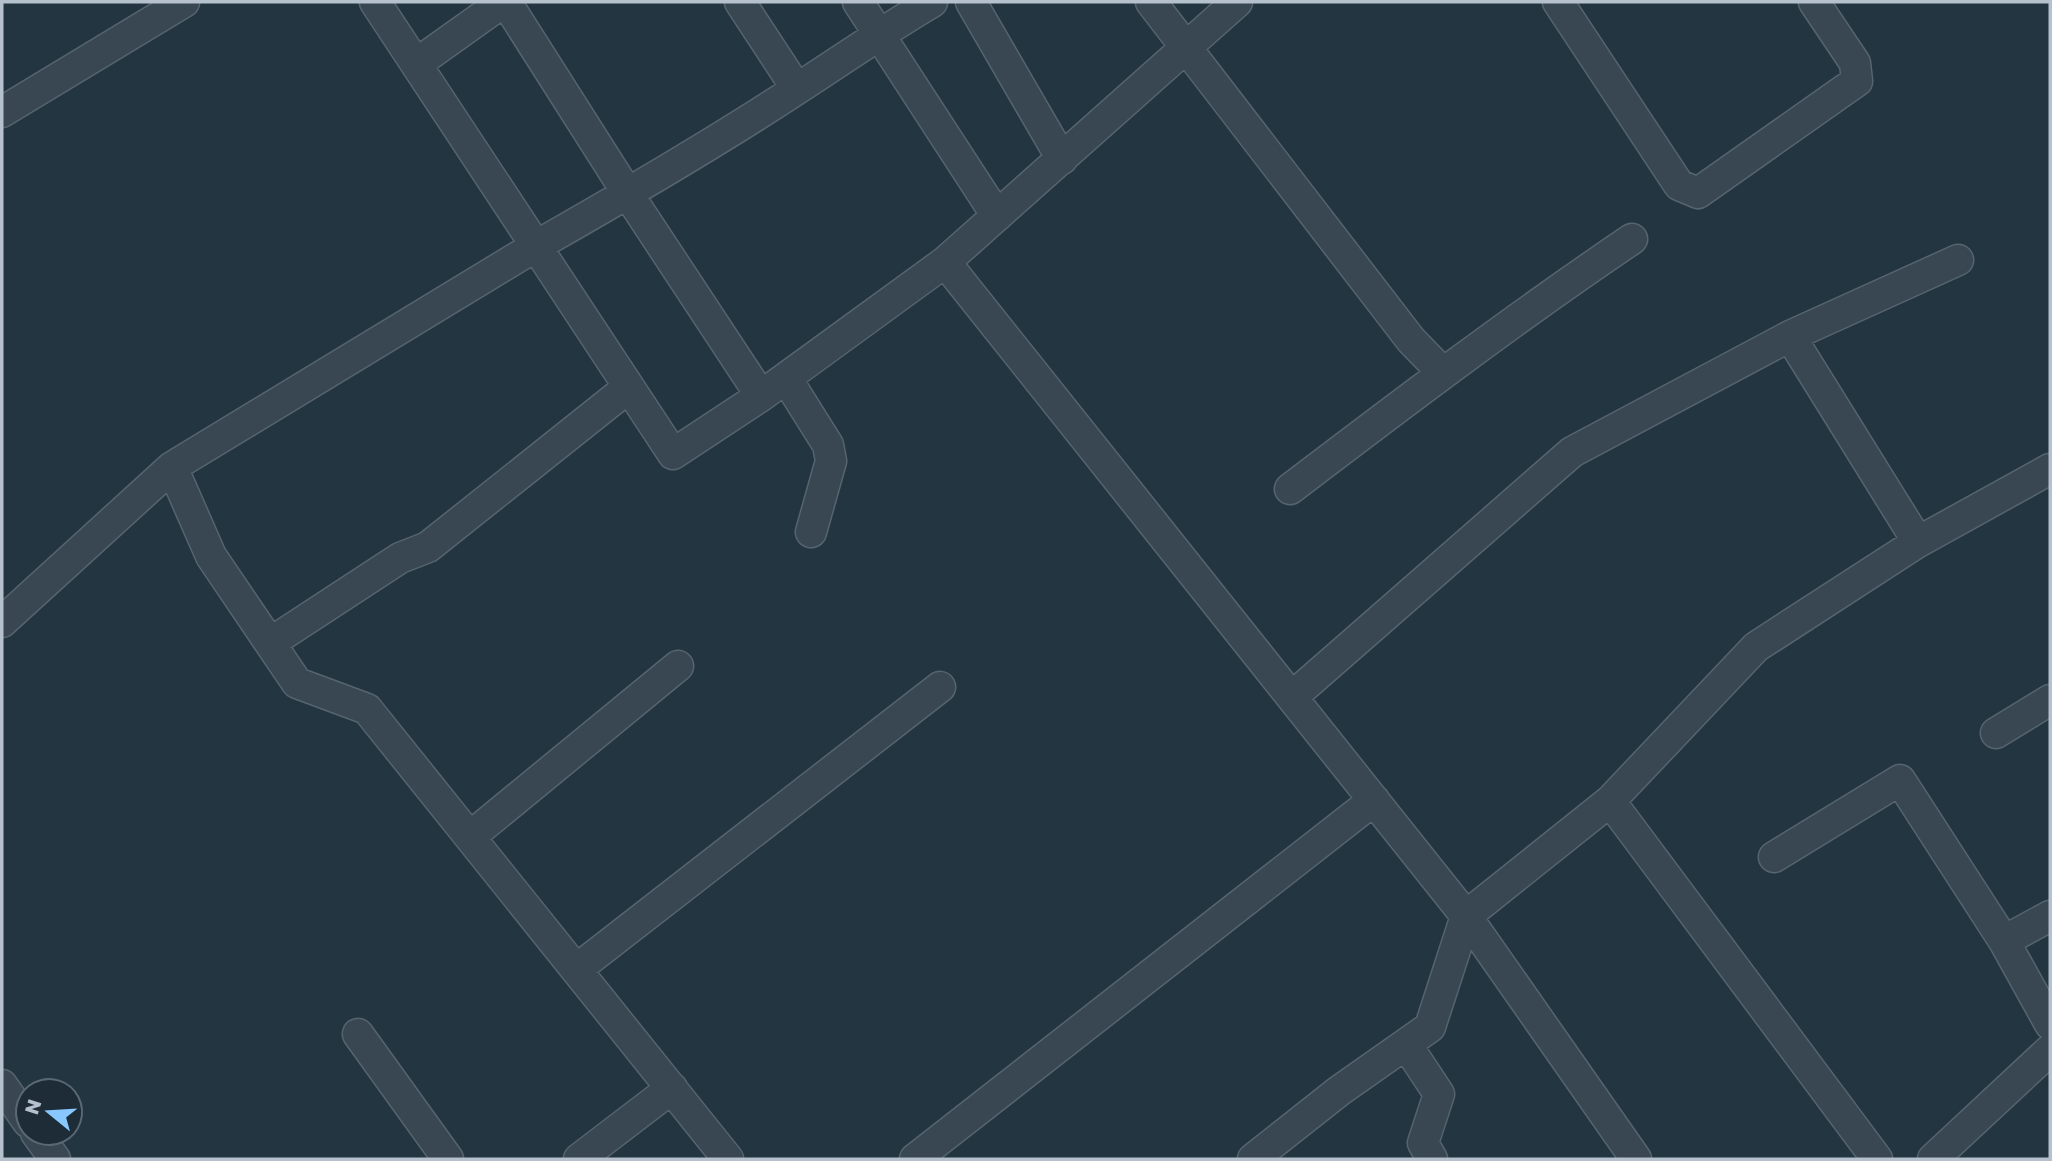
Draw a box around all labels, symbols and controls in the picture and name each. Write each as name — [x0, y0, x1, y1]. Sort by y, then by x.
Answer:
north arrow — [14, 1077, 84, 1147]
text: N — [19, 1096, 46, 1117]

